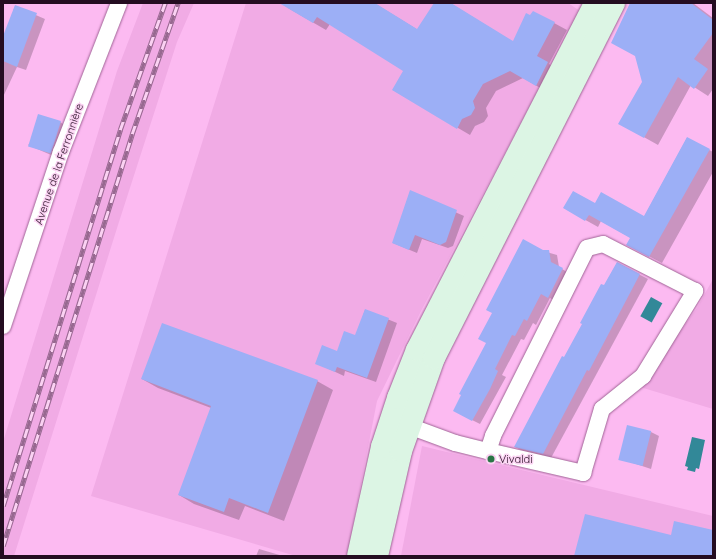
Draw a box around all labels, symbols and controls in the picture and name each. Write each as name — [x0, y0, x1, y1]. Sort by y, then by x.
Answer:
street label: Avenue de la Ferronnière — [32, 102, 86, 226]
place label: Vivaldi — [499, 452, 533, 466]
marker: Vivaldi — [486, 454, 496, 464]

